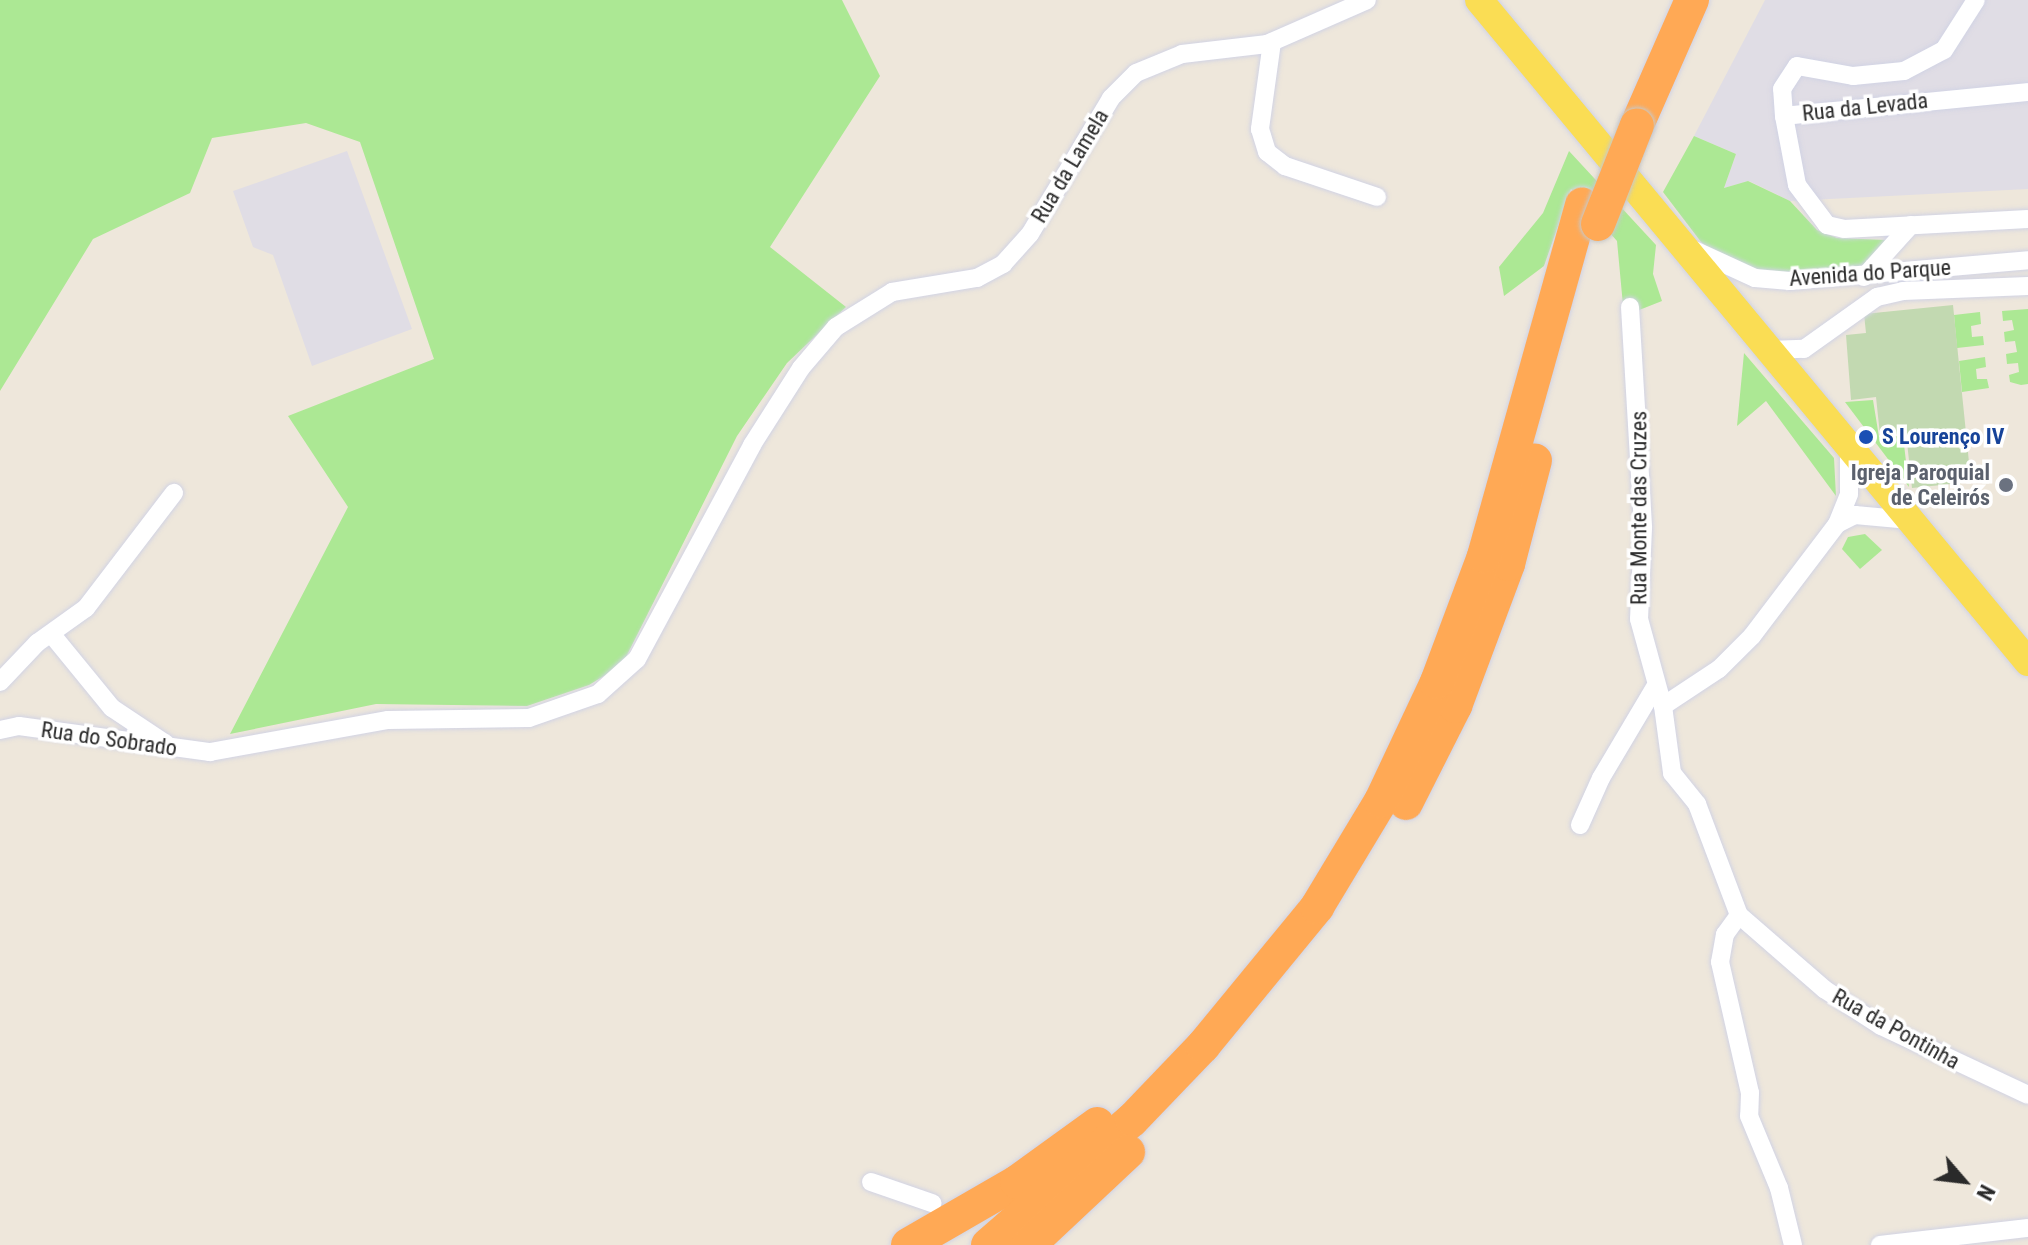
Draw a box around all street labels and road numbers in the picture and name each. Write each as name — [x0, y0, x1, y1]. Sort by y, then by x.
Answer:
street label: Rua da Levada — [1801, 87, 1929, 127]
street label: Rua da Lamela — [1026, 104, 1114, 228]
street label: Avenida do Parque — [1788, 254, 1952, 292]
street label: Rua Monte das Cruzes — [1626, 411, 1652, 605]
street label: Rua do Sobrado — [39, 716, 179, 762]
street label: Rua da Pontinha — [1828, 983, 1964, 1075]

